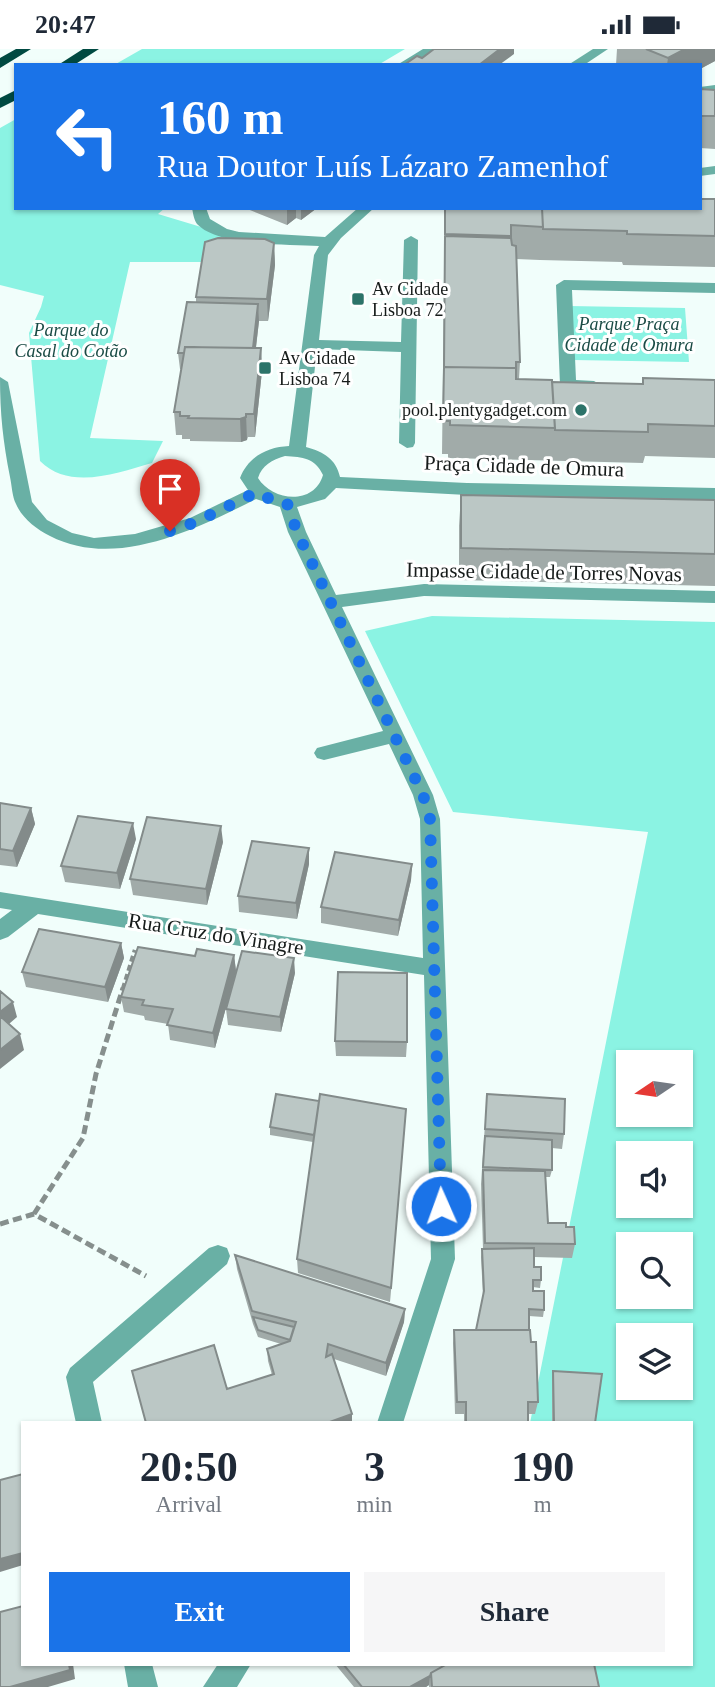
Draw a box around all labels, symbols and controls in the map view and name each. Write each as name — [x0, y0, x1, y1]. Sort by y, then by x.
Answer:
text: 20:47 — [35, 10, 96, 39]
text: 160 m — [157, 90, 284, 145]
icon: left — [42, 91, 133, 182]
text: Rua Doutor Luís Lázaro Zamenhof — [157, 148, 608, 184]
place label: Av Cidade Lisboa 72 — [372, 279, 448, 320]
marker: Av Cidade Lisboa 72 — [350, 291, 366, 307]
park label: Parque Praça Cidade de Omura — [565, 314, 694, 355]
park label: Parque do Casal do Cotão — [14, 320, 128, 361]
place label: Av Cidade Lisboa 74 — [279, 348, 355, 389]
marker: Av Cidade Lisboa 74 — [257, 360, 273, 376]
place label: pool.plentygadget.com — [402, 400, 567, 420]
marker: pool.plentygadget.com — [573, 402, 589, 418]
street label: Praça Cidade de Omura — [424, 451, 625, 482]
pin — [140, 459, 200, 531]
icon: arrive — [151, 470, 189, 508]
street label: Impasse Cidade de Torres Novas — [406, 558, 682, 586]
street label: Rua Cruz do Vinagre — [127, 908, 305, 960]
north arrow — [616, 1050, 693, 1127]
map controls — [616, 1050, 693, 1400]
button: sound — [616, 1141, 693, 1218]
position arrow — [404, 1169, 478, 1243]
button: search — [616, 1232, 693, 1309]
button: layers — [616, 1323, 693, 1400]
text: 20:50 — [140, 1444, 238, 1490]
text: 3 — [364, 1444, 385, 1490]
text: 190 — [511, 1444, 574, 1490]
text: Arrival — [156, 1492, 222, 1517]
text: min — [357, 1492, 392, 1517]
text: m — [534, 1492, 552, 1517]
button: Exit — [49, 1572, 350, 1652]
button: Share — [364, 1572, 665, 1652]

